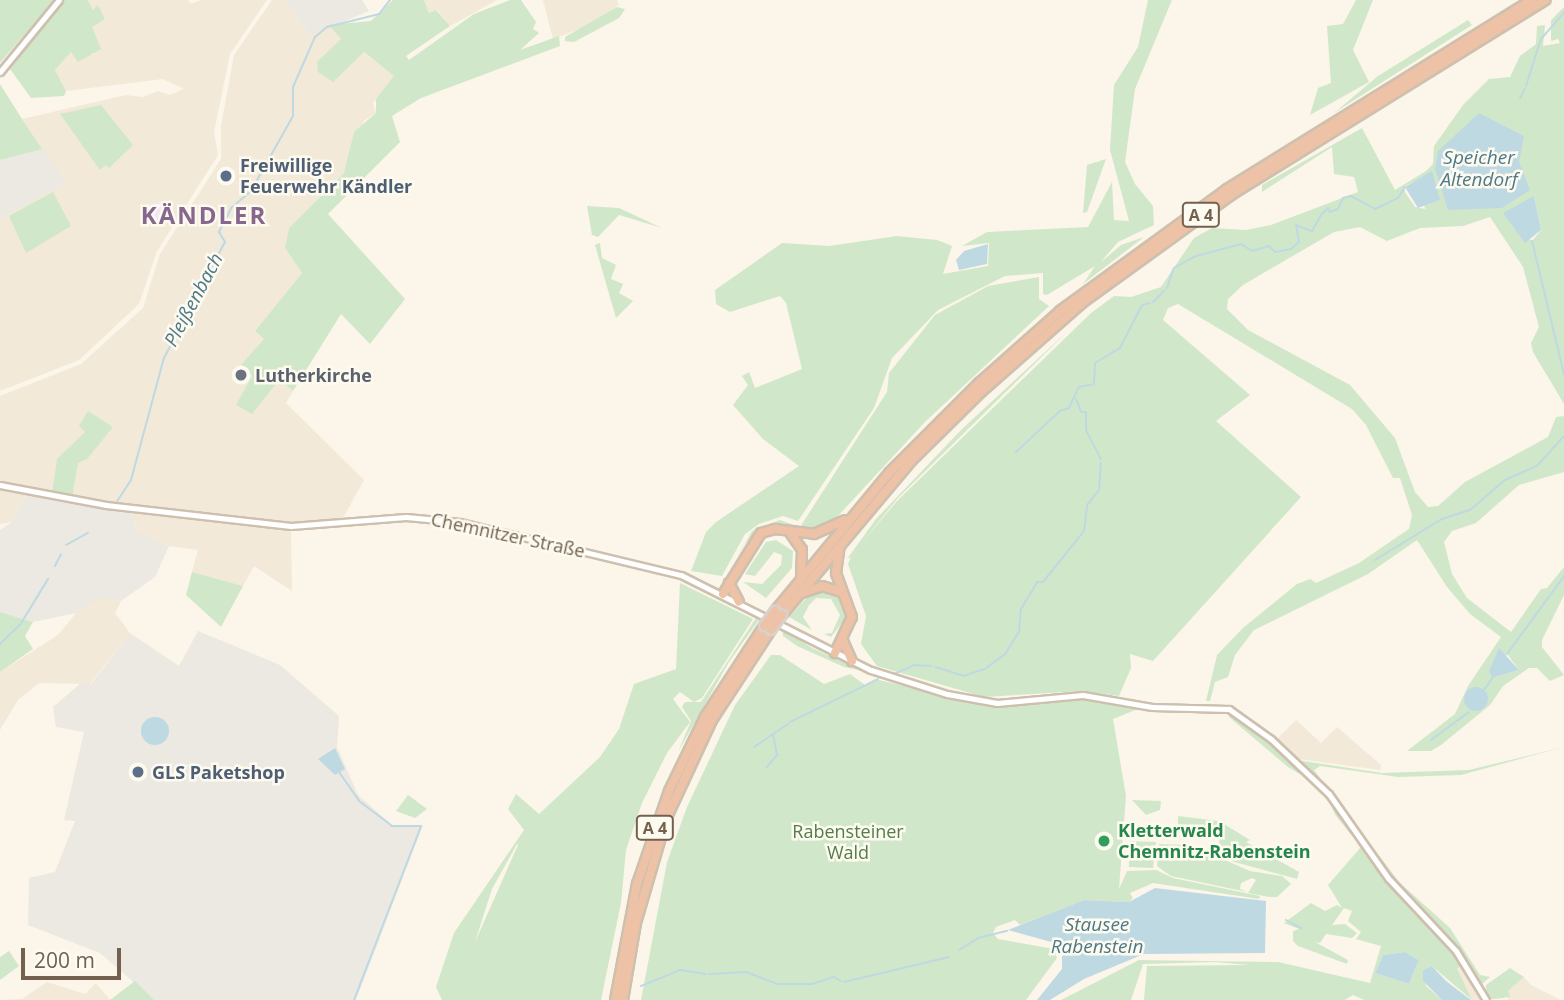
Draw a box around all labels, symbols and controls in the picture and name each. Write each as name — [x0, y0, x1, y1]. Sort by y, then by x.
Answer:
water label: Speicher Altendorf — [1440, 147, 1518, 191]
place label: Freiwillige Feuerwehr Kändler — [240, 155, 412, 198]
marker: Freiwillige Feuerwehr Kändler — [218, 168, 234, 184]
district label: KÄNDLER — [142, 201, 266, 229]
road number: A 4 — [1182, 202, 1220, 228]
water label: Pleißenbach — [160, 249, 228, 351]
place label: Lutherkirche — [255, 364, 372, 386]
marker: Lutherkirche — [233, 367, 249, 383]
street label: Chemnitzer Straße — [429, 508, 587, 562]
place label: GLS Paketshop — [152, 761, 285, 783]
marker: GLS Paketshop — [130, 764, 146, 780]
road number: A 4 — [636, 816, 674, 841]
place label: Kletterwald Chemnitz-Rabenstein — [1118, 820, 1311, 862]
park label: Rabensteiner Wald — [792, 821, 904, 864]
marker: Kletterwald Chemnitz-Rabenstein — [1096, 833, 1112, 849]
water label: Stausee Rabenstein — [1051, 914, 1143, 958]
scale bar — [24, 934, 124, 978]
text: 200 m — [34, 946, 95, 974]

